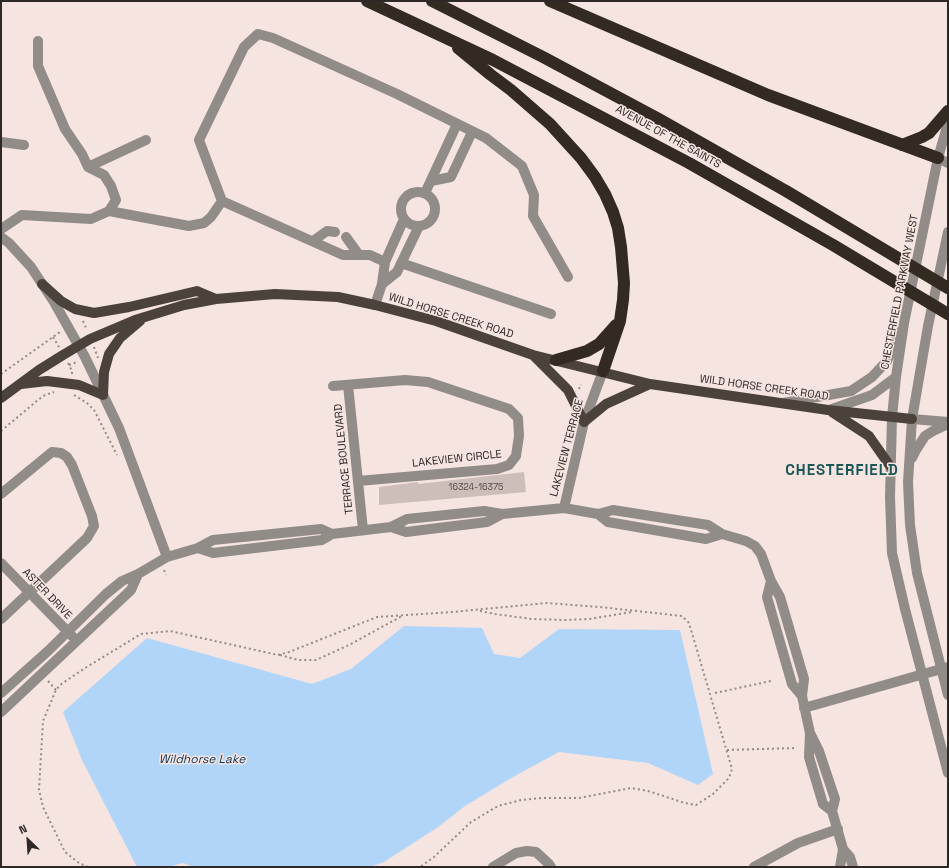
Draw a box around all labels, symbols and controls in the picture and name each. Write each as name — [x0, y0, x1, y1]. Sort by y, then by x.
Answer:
street label: AVENUE OF THE SAINTS — [613, 103, 723, 171]
street label: CHESTERFIELD PARKWAY WEST — [878, 213, 922, 371]
street label: WILD HORSE CREEK ROAD — [387, 291, 515, 341]
street label: WILD HORSE CREEK ROAD — [699, 372, 829, 404]
street label: LAKEVIEW TERRACE — [548, 398, 586, 498]
street label: TERRACE BOULEVARD — [332, 403, 356, 515]
street label: LAKEVIEW CIRCLE — [412, 448, 502, 470]
district label: CHESTERFIELD — [785, 462, 899, 480]
house number: 16324-16375 — [449, 483, 503, 493]
street label: ASTER DRIVE — [19, 566, 75, 622]
water label: Wildhorse Lake — [159, 753, 245, 767]
north arrow — [8, 820, 48, 860]
text: N — [17, 821, 29, 837]

